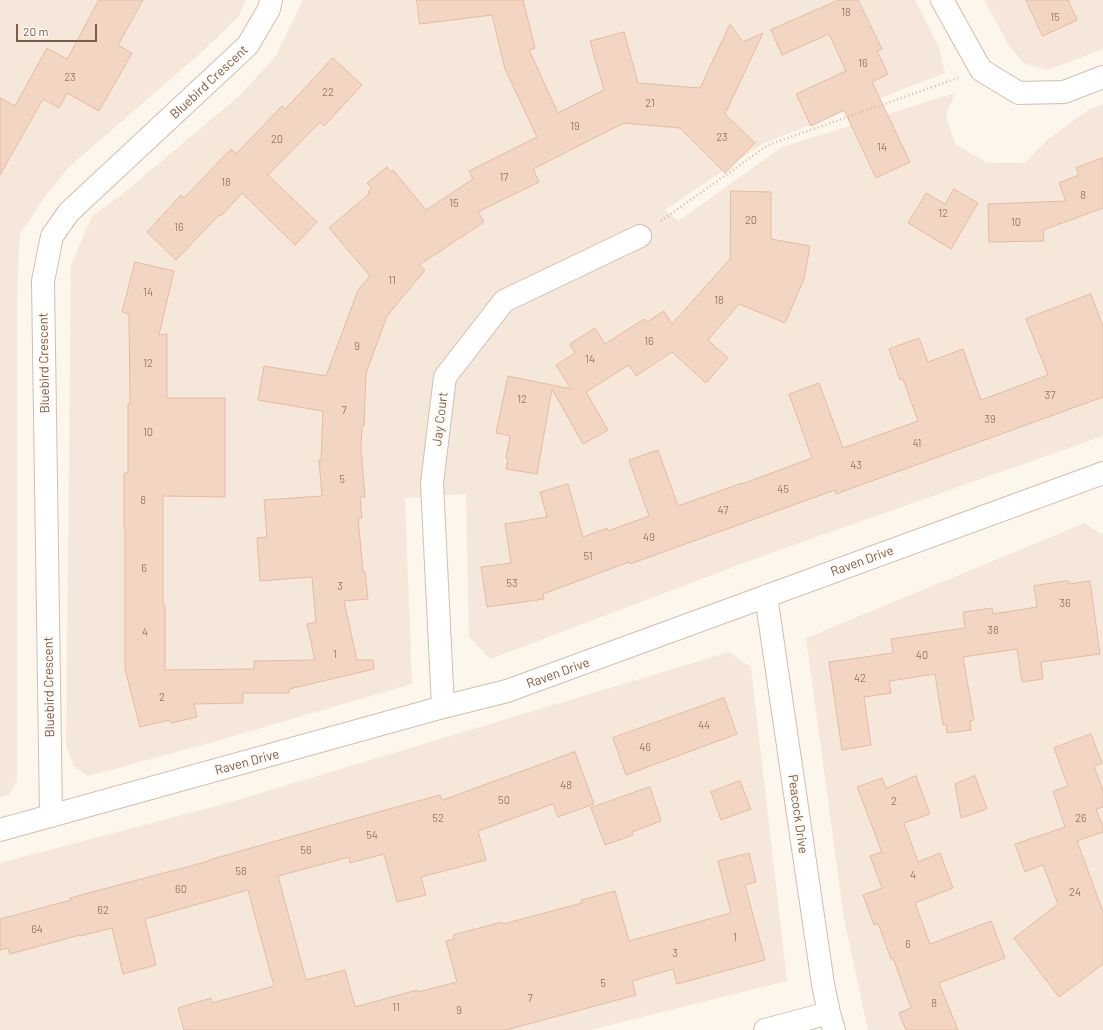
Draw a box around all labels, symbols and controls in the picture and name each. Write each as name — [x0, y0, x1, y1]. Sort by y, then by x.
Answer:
house number: 18 — [841, 5, 851, 19]
house number: 15 — [1050, 10, 1060, 24]
scale bar — [18, 16, 99, 42]
text: 20 m — [23, 24, 49, 38]
street label: Bluebird Crescent — [167, 42, 251, 122]
house number: 16 — [858, 56, 868, 70]
house number: 23 — [64, 70, 76, 84]
house number: 22 — [322, 85, 334, 99]
house number: 21 — [645, 96, 655, 110]
house number: 19 — [570, 119, 580, 133]
house number: 23 — [716, 130, 728, 144]
house number: 20 — [271, 132, 283, 146]
house number: 14 — [877, 140, 887, 154]
house number: 17 — [499, 170, 509, 184]
house number: 18 — [221, 175, 231, 189]
house number: 8 — [1080, 188, 1086, 202]
house number: 15 — [449, 196, 459, 210]
house number: 12 — [938, 206, 948, 220]
house number: 20 — [745, 213, 757, 227]
house number: 10 — [1011, 215, 1021, 229]
house number: 16 — [174, 220, 184, 234]
house number: 11 — [388, 273, 396, 287]
house number: 14 — [143, 285, 153, 299]
house number: 18 — [714, 293, 724, 307]
street label: Bluebird Crescent — [35, 312, 53, 414]
house number: 16 — [644, 334, 654, 348]
house number: 9 — [354, 339, 360, 353]
house number: 14 — [585, 352, 595, 366]
house number: 12 — [143, 356, 153, 370]
house number: 37 — [1045, 388, 1055, 402]
street label: Jay Court — [429, 391, 451, 447]
house number: 12 — [517, 392, 527, 406]
house number: 7 — [341, 403, 347, 417]
house number: 39 — [984, 412, 996, 426]
house number: 10 — [143, 425, 153, 439]
house number: 41 — [913, 436, 921, 450]
house number: 43 — [850, 458, 862, 472]
house number: 5 — [339, 472, 345, 486]
house number: 45 — [777, 482, 789, 496]
house number: 8 — [140, 493, 146, 507]
house number: 47 — [718, 503, 728, 517]
house number: 49 — [643, 530, 655, 544]
street label: Raven Drive — [828, 542, 896, 580]
house number: 51 — [583, 549, 593, 563]
house number: 6 — [141, 561, 147, 575]
house number: 53 — [506, 576, 518, 590]
house number: 3 — [337, 579, 343, 593]
house number: 36 — [1059, 596, 1071, 610]
house number: 38 — [987, 623, 999, 637]
house number: 4 — [142, 625, 148, 639]
street label: Bluebird Crescent — [40, 636, 58, 738]
house number: 1 — [333, 647, 337, 661]
house number: 40 — [916, 648, 928, 662]
street label: Raven Drive — [524, 654, 592, 692]
house number: 42 — [854, 671, 866, 685]
house number: 2 — [159, 690, 165, 704]
house number: 44 — [698, 718, 710, 732]
house number: 46 — [639, 740, 651, 754]
street label: Raven Drive — [213, 746, 281, 778]
street label: Peacock Drive — [785, 773, 811, 855]
house number: 48 — [560, 778, 572, 792]
house number: 50 — [498, 793, 510, 807]
house number: 2 — [891, 794, 897, 808]
house number: 52 — [432, 811, 444, 825]
house number: 26 — [1075, 811, 1087, 825]
house number: 54 — [366, 828, 378, 842]
house number: 56 — [300, 843, 312, 857]
house number: 58 — [235, 864, 247, 878]
house number: 4 — [910, 868, 916, 882]
house number: 60 — [175, 882, 187, 896]
house number: 24 — [1069, 885, 1081, 899]
house number: 62 — [97, 903, 109, 917]
house number: 64 — [31, 922, 43, 936]
house number: 1 — [733, 930, 737, 944]
house number: 6 — [905, 937, 911, 951]
house number: 3 — [672, 946, 678, 960]
house number: 5 — [600, 976, 606, 990]
house number: 7 — [527, 991, 533, 1005]
house number: 8 — [931, 996, 937, 1010]
house number: 11 — [392, 1000, 400, 1014]
house number: 9 — [456, 1003, 462, 1017]

